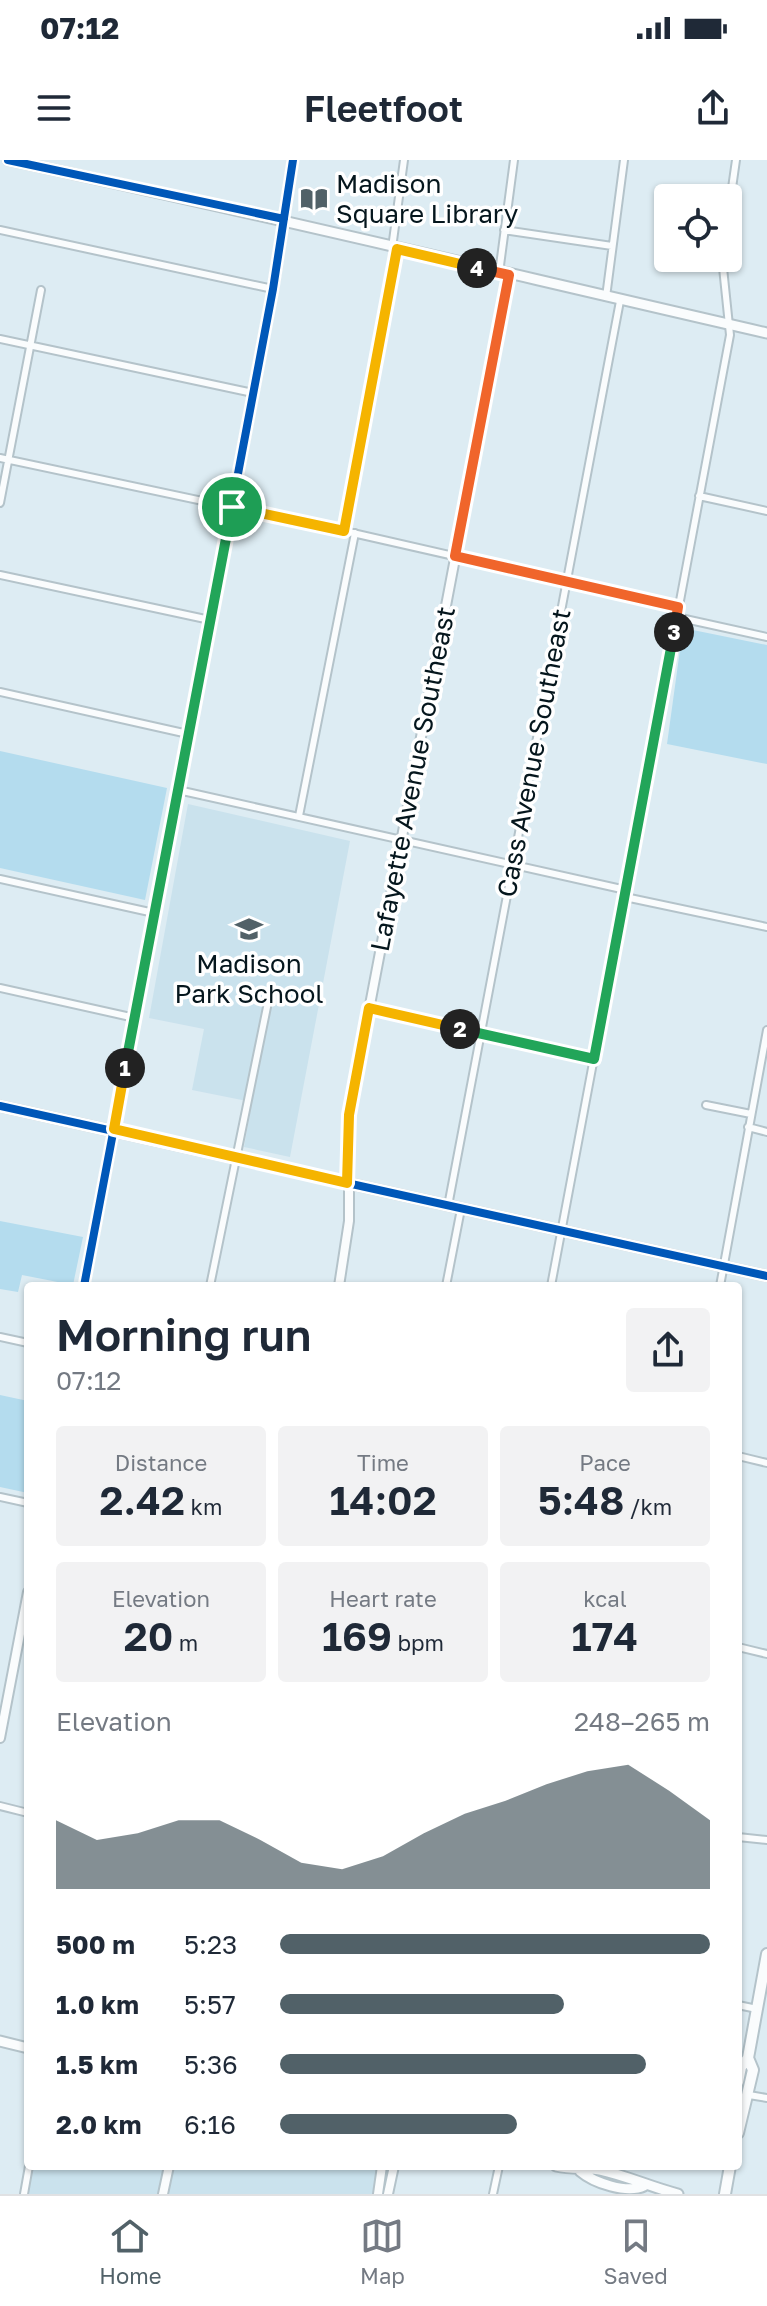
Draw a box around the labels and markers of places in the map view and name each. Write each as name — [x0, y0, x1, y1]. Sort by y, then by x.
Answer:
place label: Madison Square Library — [336, 168, 519, 229]
library icon: Madison Square Library — [299, 184, 329, 214]
pin: 4 — [457, 248, 497, 288]
pin — [198, 473, 266, 541]
pin: 3 — [654, 612, 694, 652]
school or university icon: Madison Park School — [234, 914, 264, 944]
place label: Madison Park School — [174, 948, 324, 1009]
pin: 2 — [440, 1009, 480, 1049]
pin: 1 — [105, 1048, 145, 1088]

